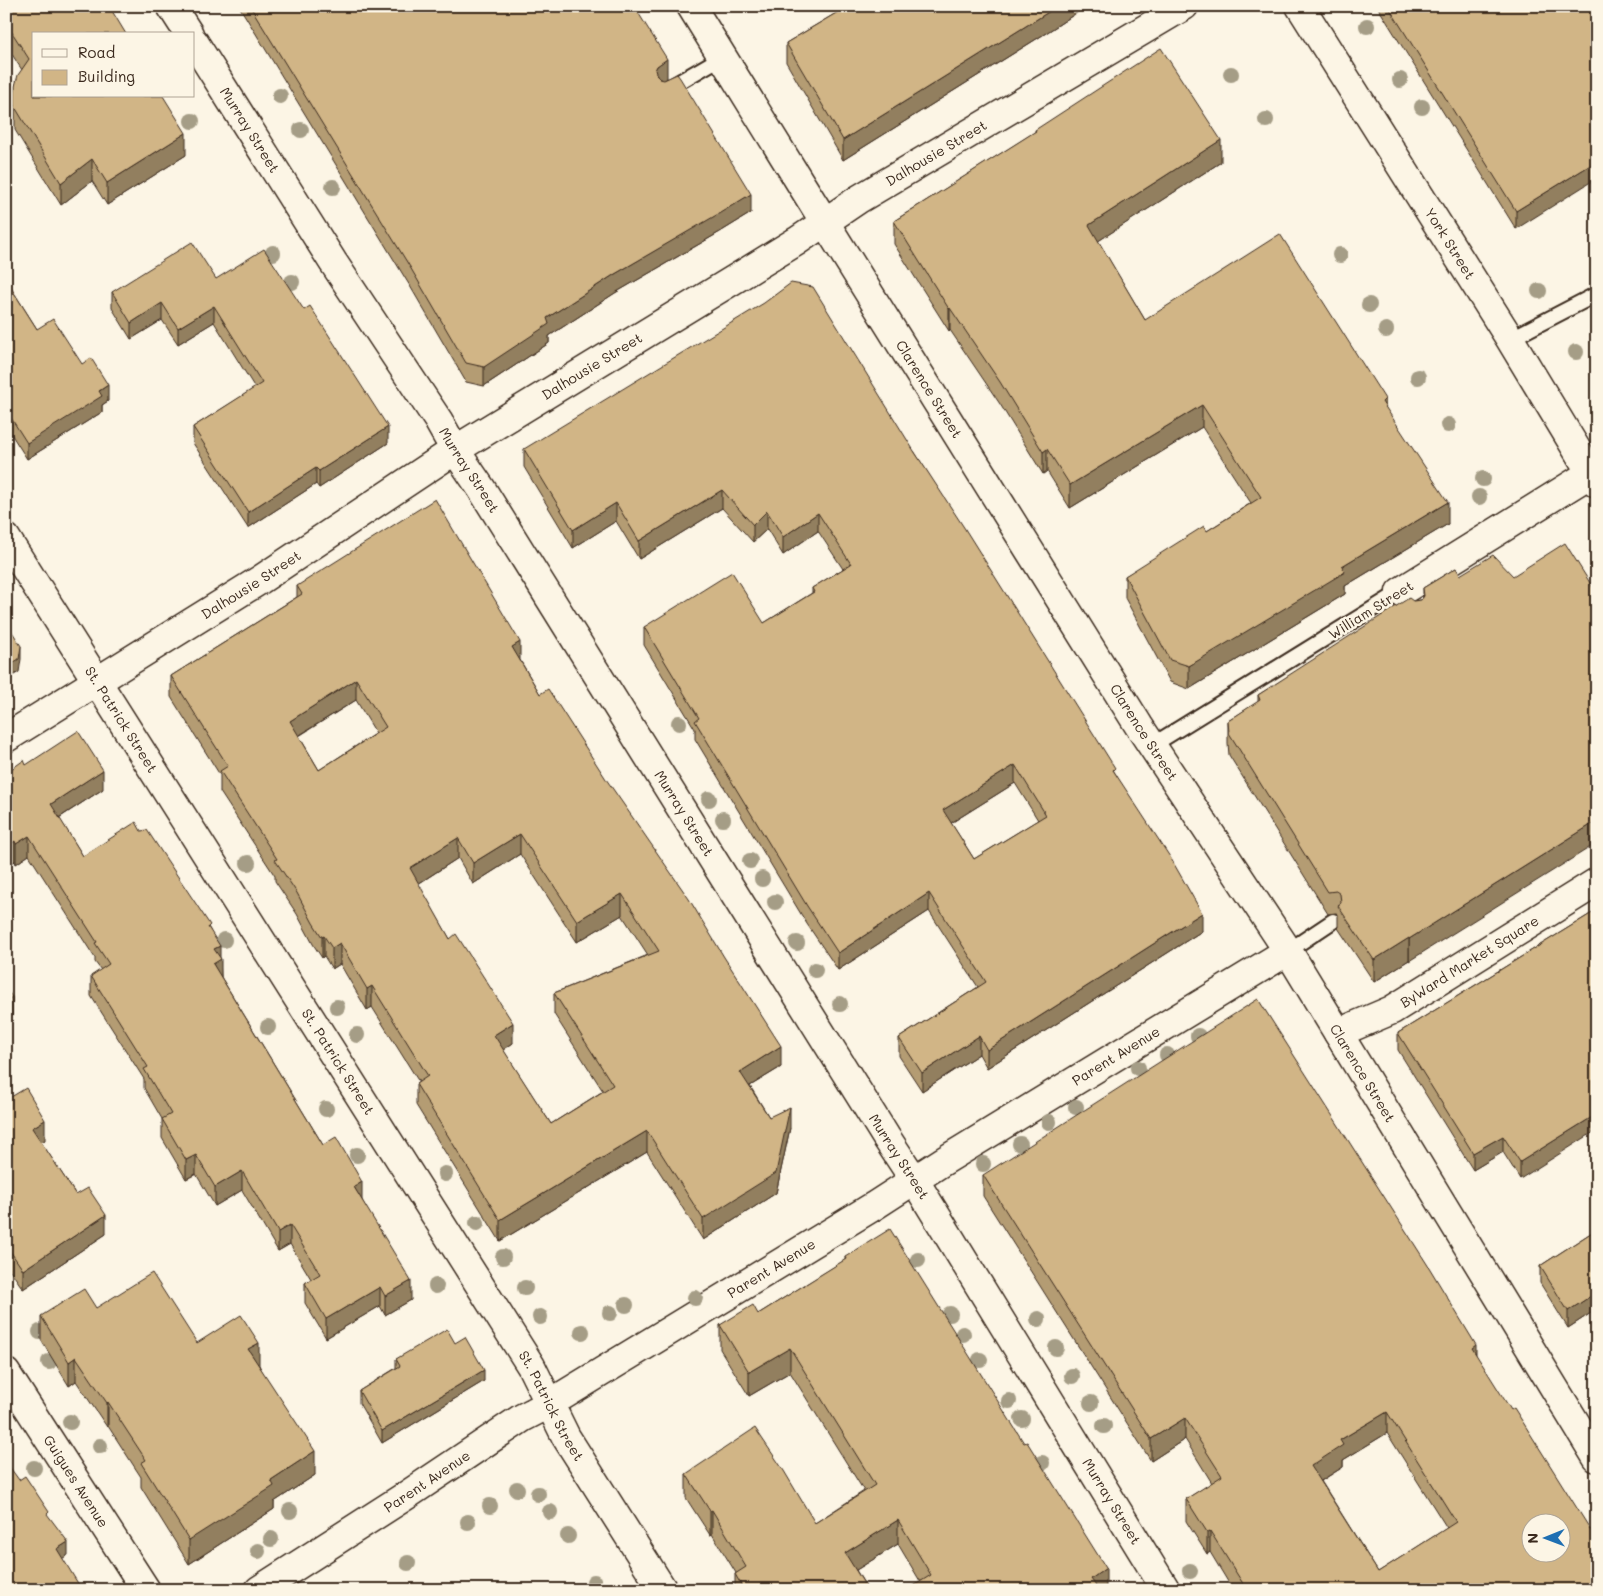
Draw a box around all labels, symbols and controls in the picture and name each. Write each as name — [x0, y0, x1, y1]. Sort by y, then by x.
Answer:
legend — [32, 32, 195, 98]
text: Road — [78, 42, 115, 62]
text: Building — [78, 66, 135, 86]
street label: Murray Street — [216, 83, 284, 176]
street label: Dalhousie Street — [882, 115, 990, 190]
street label: York Street — [1421, 204, 1480, 283]
street label: Dalhousie Street — [538, 328, 646, 404]
street label: Clarence Street — [892, 336, 967, 441]
street label: Murray Street — [435, 424, 504, 516]
street label: Dalhousie Street — [197, 546, 304, 623]
street label: William Street — [1325, 576, 1417, 643]
street label: St. Patrick Street — [81, 663, 162, 776]
street label: Clarence Street — [1106, 680, 1183, 784]
street label: Murray Street — [650, 766, 718, 860]
street label: ByWard Market Square — [1396, 911, 1542, 1012]
street label: St. Patrick Street — [298, 1005, 379, 1118]
street label: Clarence Street — [1326, 1020, 1400, 1126]
street label: Parent Avenue — [1068, 1021, 1163, 1090]
street label: Murray Street — [865, 1110, 934, 1203]
street label: Parent Avenue — [723, 1234, 819, 1302]
street label: St. Patrick Street — [515, 1347, 589, 1464]
street label: Guigues Avenue — [39, 1431, 113, 1531]
street label: Parent Avenue — [380, 1445, 474, 1517]
street label: Murray Street — [1078, 1454, 1146, 1548]
north arrow — [1520, 1514, 1570, 1564]
text: N — [1523, 1533, 1542, 1544]

